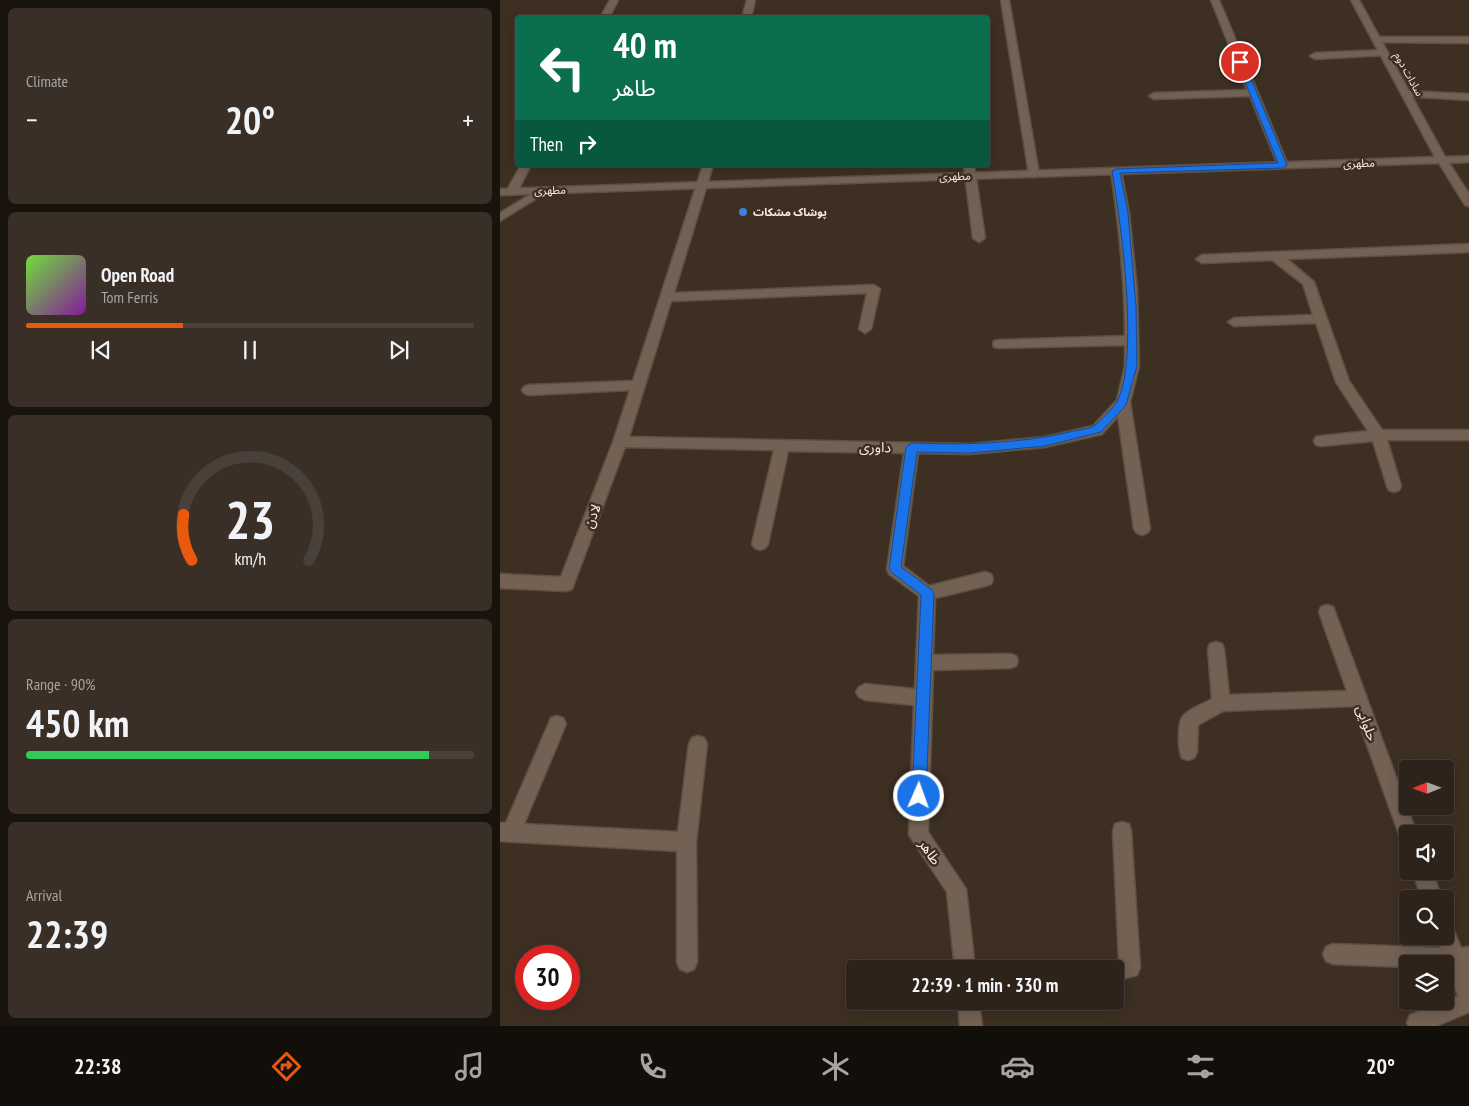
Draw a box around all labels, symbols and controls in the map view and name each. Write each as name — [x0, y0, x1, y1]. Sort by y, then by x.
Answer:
text: 40 m — [613, 22, 677, 68]
icon: left — [530, 35, 595, 100]
pin — [1219, 41, 1261, 83]
icon: arrive — [1226, 48, 1254, 76]
street label: سادات دوم — [1390, 49, 1427, 99]
text: Climate — [26, 71, 68, 91]
text: طاهر — [613, 74, 656, 102]
text: 20° — [225, 95, 275, 144]
text: − — [26, 101, 38, 138]
text: + — [462, 101, 474, 138]
icon: right — [573, 130, 601, 158]
text: Then — [530, 132, 563, 156]
street label: مطهری — [1343, 155, 1375, 171]
street label: مطهری — [939, 168, 971, 184]
street label: مطهری — [534, 182, 566, 198]
place label: پوشاک مشکات — [753, 205, 827, 220]
marker: پوشاک مشکات — [737, 206, 749, 218]
text: Open Road — [101, 263, 174, 287]
text: Tom Ferris — [101, 287, 158, 307]
icon: previous — [87, 336, 115, 364]
icon: pause — [236, 336, 264, 364]
icon: next — [385, 336, 413, 364]
street label: داوری — [859, 438, 891, 456]
text: 23 — [225, 486, 275, 553]
street label: لادن — [579, 501, 605, 531]
text: km/h — [234, 547, 266, 570]
text: Range · 90% — [26, 674, 95, 694]
text: 450 km — [26, 698, 129, 747]
street label: حلوایی — [1352, 703, 1382, 743]
north arrow — [1399, 760, 1454, 815]
map controls — [1399, 760, 1454, 1010]
position arrow — [892, 769, 944, 821]
button: sound — [1399, 825, 1454, 880]
street label: طاهر — [914, 835, 945, 868]
text: Arrival — [26, 885, 62, 905]
button: search — [1399, 890, 1454, 945]
text: 22:39 — [26, 909, 108, 958]
speed limit sign: 30 — [515, 945, 580, 1010]
button: layers — [1399, 955, 1454, 1010]
text: 22:39 · 1 min · 330 m — [912, 973, 1058, 997]
icon: directions — [269, 1049, 304, 1084]
icon: music — [452, 1049, 487, 1084]
icon: phone — [635, 1049, 670, 1084]
icon: climate — [818, 1049, 853, 1084]
icon: car — [1000, 1049, 1035, 1084]
icon: filters — [1183, 1049, 1218, 1084]
text: 22:38 — [74, 1052, 121, 1080]
text: 20° — [1366, 1052, 1395, 1080]

